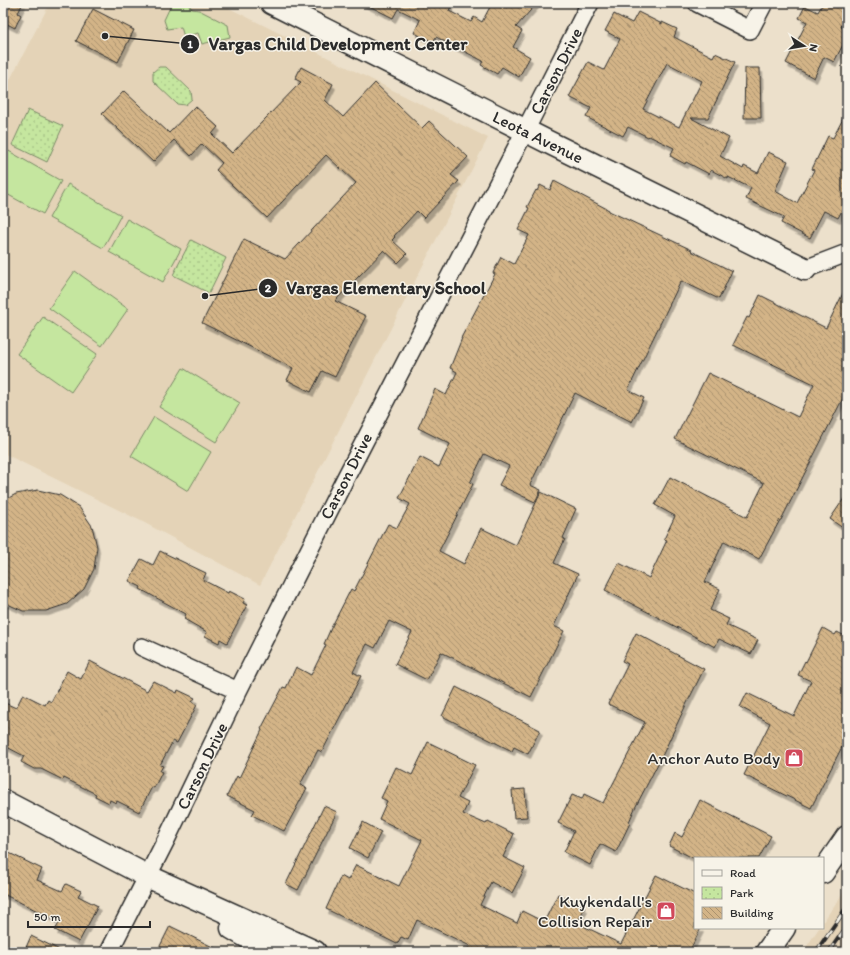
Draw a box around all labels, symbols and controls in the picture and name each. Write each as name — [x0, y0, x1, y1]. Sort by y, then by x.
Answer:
street label: Carson Drive — [526, 24, 586, 118]
north arrow — [784, 26, 824, 66]
callout: Vargas Child Development Center — [180, 29, 476, 59]
text: Vargas Child Development Center — [209, 33, 468, 55]
text: 1 — [187, 37, 193, 51]
text: N — [806, 43, 820, 53]
street label: Leota Avenue — [489, 106, 587, 168]
callout: Vargas Elementary School — [258, 273, 494, 303]
text: Vargas Elementary School — [286, 277, 487, 299]
text: 2 — [265, 281, 272, 295]
street label: Carson Drive — [316, 429, 376, 523]
street label: Carson Drive — [172, 719, 232, 813]
shop icon: Anchor Auto Body — [783, 747, 805, 769]
place label: Anchor Auto Body — [648, 748, 780, 768]
legend — [694, 857, 824, 929]
text: Road — [730, 866, 756, 880]
text: Park — [730, 886, 754, 900]
place label: Kuykendall's Collision Repair — [538, 891, 652, 931]
shop icon: Kuykendall's Collision Repair — [655, 900, 677, 922]
scale bar — [28, 903, 150, 929]
text: Building — [730, 906, 774, 920]
text: 50 m — [34, 910, 60, 924]

